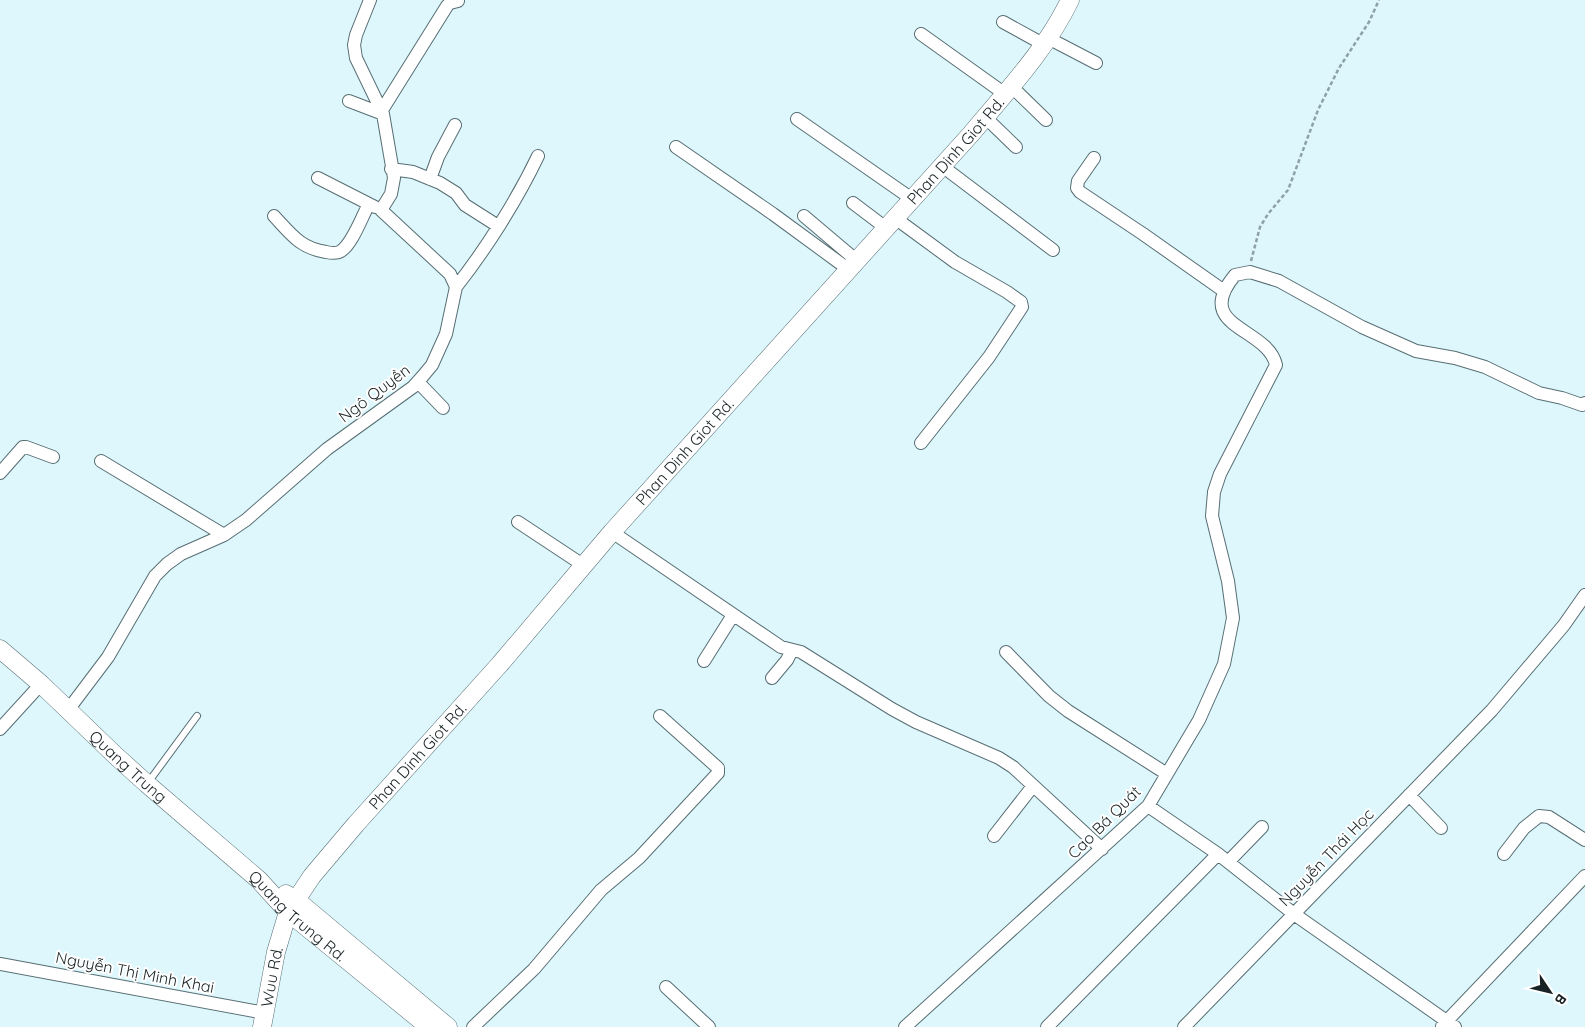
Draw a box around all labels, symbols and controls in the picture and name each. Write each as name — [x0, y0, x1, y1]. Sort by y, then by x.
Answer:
street label: Phan Dinh Giot Rd. — [902, 93, 1008, 208]
street label: Ngô Quyền — [334, 360, 414, 426]
street label: Phan Dinh Giot Rd. — [631, 394, 738, 509]
street label: Phan Dinh Giot Rd. — [364, 698, 471, 814]
street label: Quang Trung — [85, 726, 171, 807]
street label: Cao Bá Quát — [1063, 781, 1145, 863]
street label: Nguyễn Thái Học — [1274, 804, 1378, 910]
street label: Quang Trung Rd. — [245, 866, 351, 966]
street label: Wuu Rd. — [256, 944, 287, 1009]
street label: Nguyễn Thị Minh Khai — [54, 947, 216, 997]
north arrow — [1525, 967, 1575, 1017]
text: B — [1551, 991, 1571, 1008]

